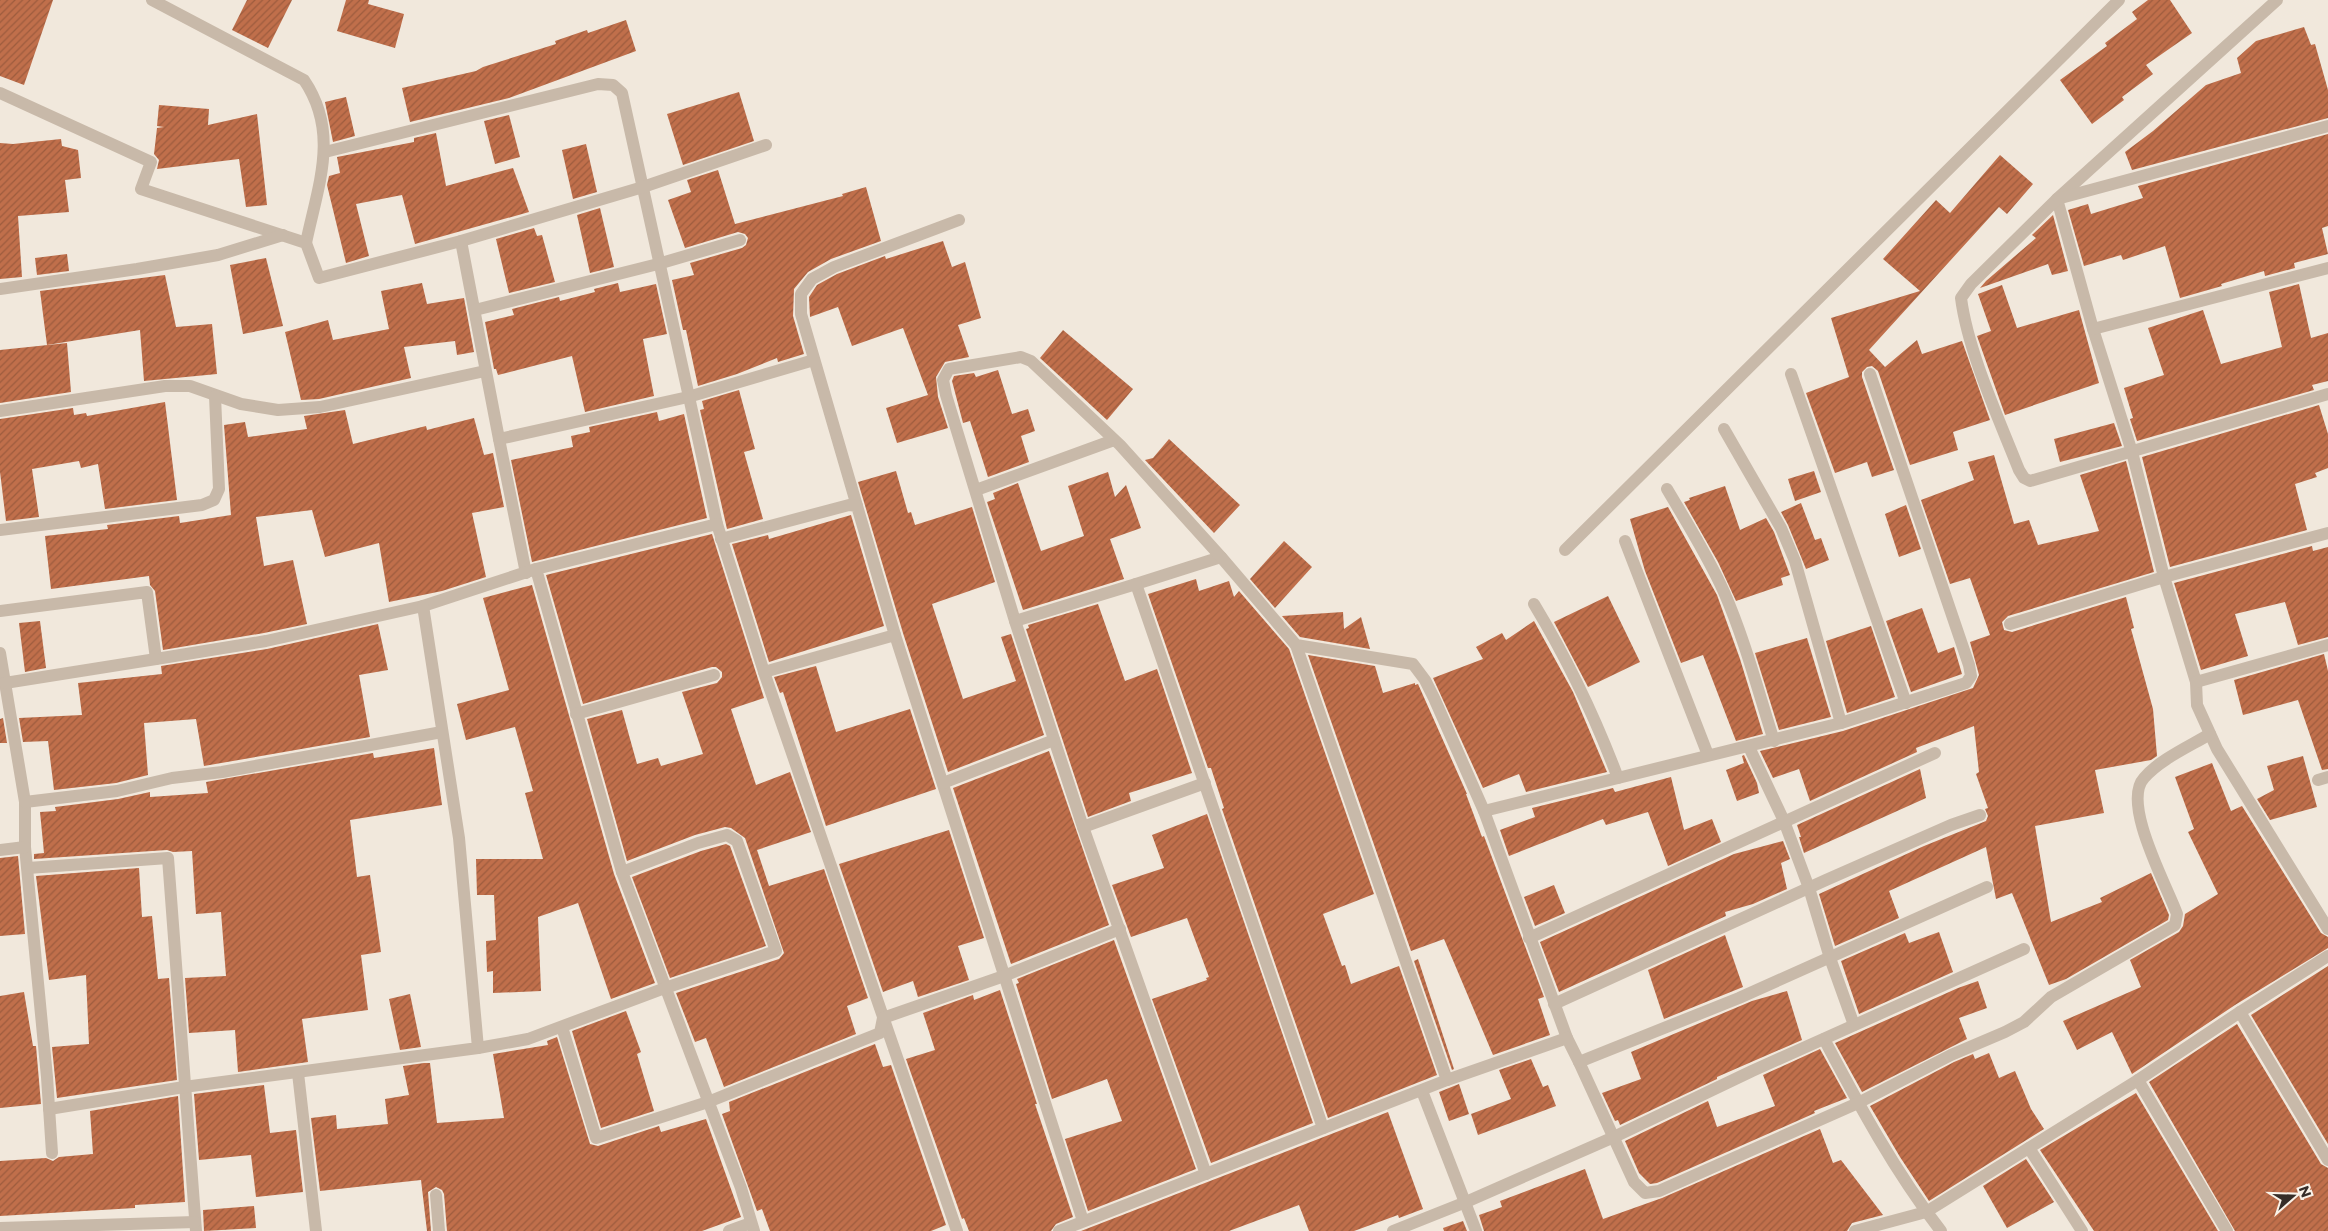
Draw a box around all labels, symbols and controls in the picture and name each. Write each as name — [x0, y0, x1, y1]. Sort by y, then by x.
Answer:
north arrow — [2268, 1171, 2318, 1221]
text: N — [2295, 1183, 2316, 1200]

